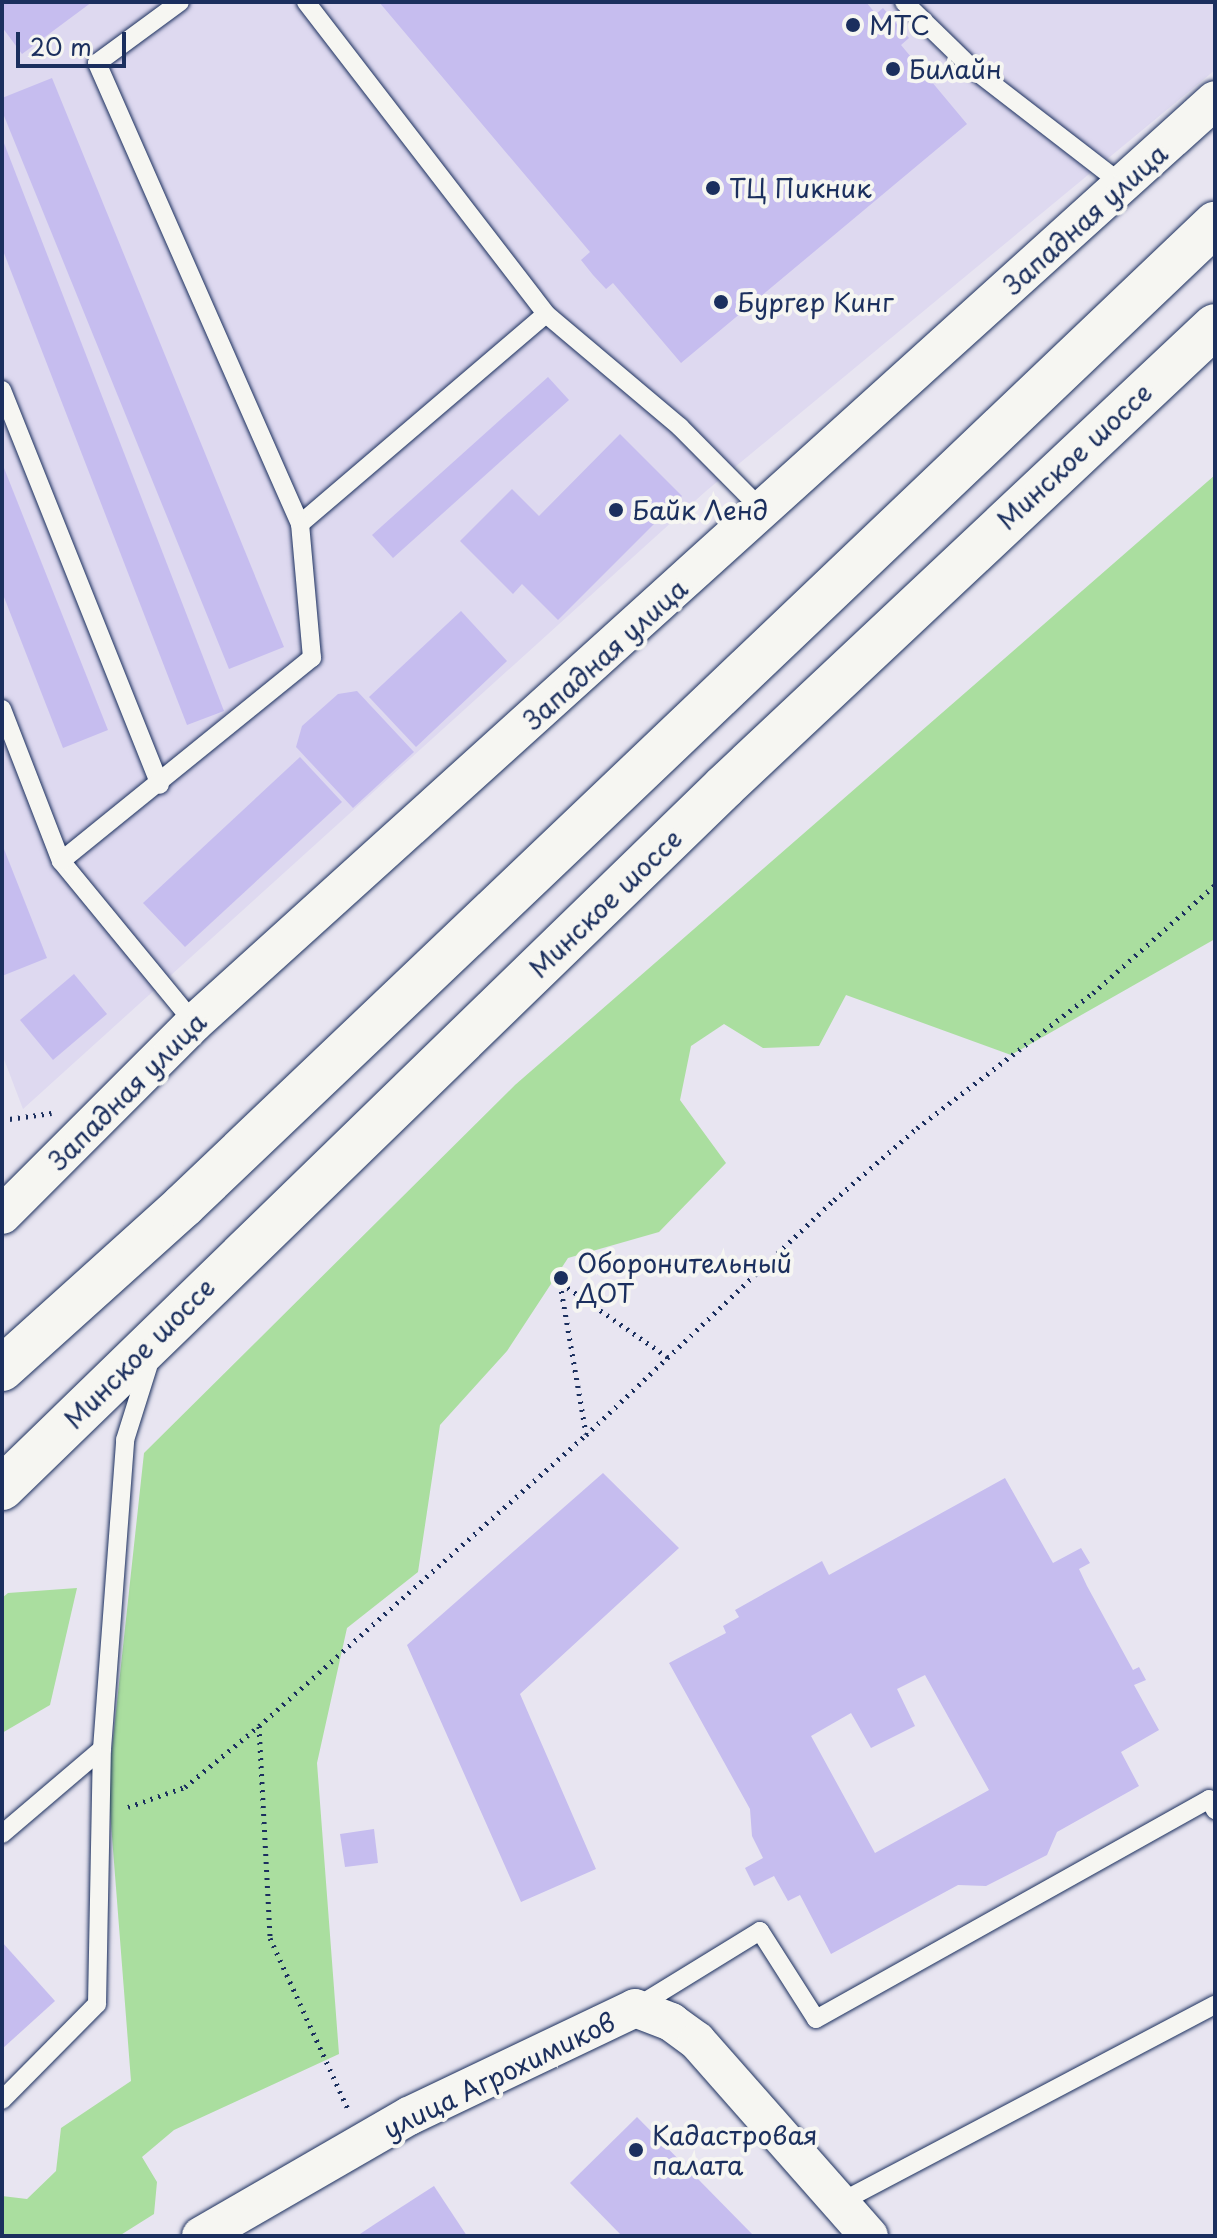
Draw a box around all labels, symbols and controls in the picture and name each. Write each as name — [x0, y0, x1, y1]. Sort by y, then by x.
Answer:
place label: МТС — [869, 9, 930, 41]
scale bar — [20, 16, 130, 66]
marker: МТС — [844, 16, 862, 34]
text: 20 m — [30, 28, 92, 64]
place label: Билайн — [909, 53, 1002, 85]
marker: Билайн — [884, 60, 902, 78]
street label: Западная улица — [996, 137, 1174, 301]
place label: ТЦ Пикник — [729, 172, 874, 204]
marker: ТЦ Пикник — [704, 179, 722, 197]
place label: Бургер Кинг — [737, 286, 893, 318]
marker: Бургер Кинг — [712, 293, 730, 311]
street label: Минское шоссе — [990, 376, 1158, 536]
place label: Байк Ленд — [632, 494, 769, 526]
marker: Байк Ленд — [607, 501, 625, 519]
street label: Западная улица — [516, 572, 694, 736]
street label: Минское шоссе — [522, 822, 688, 984]
street label: Западная улица — [41, 1005, 213, 1177]
place label: Оборонительный ДОТ — [577, 1247, 792, 1308]
marker: Оборонительный ДОТ — [552, 1269, 570, 1287]
street label: Минское шоссе — [57, 1271, 221, 1435]
street label: улица Агрохимиков — [377, 2005, 621, 2145]
place label: Кадастровая палата — [652, 2119, 818, 2180]
marker: Кадастровая палата — [627, 2141, 645, 2159]

